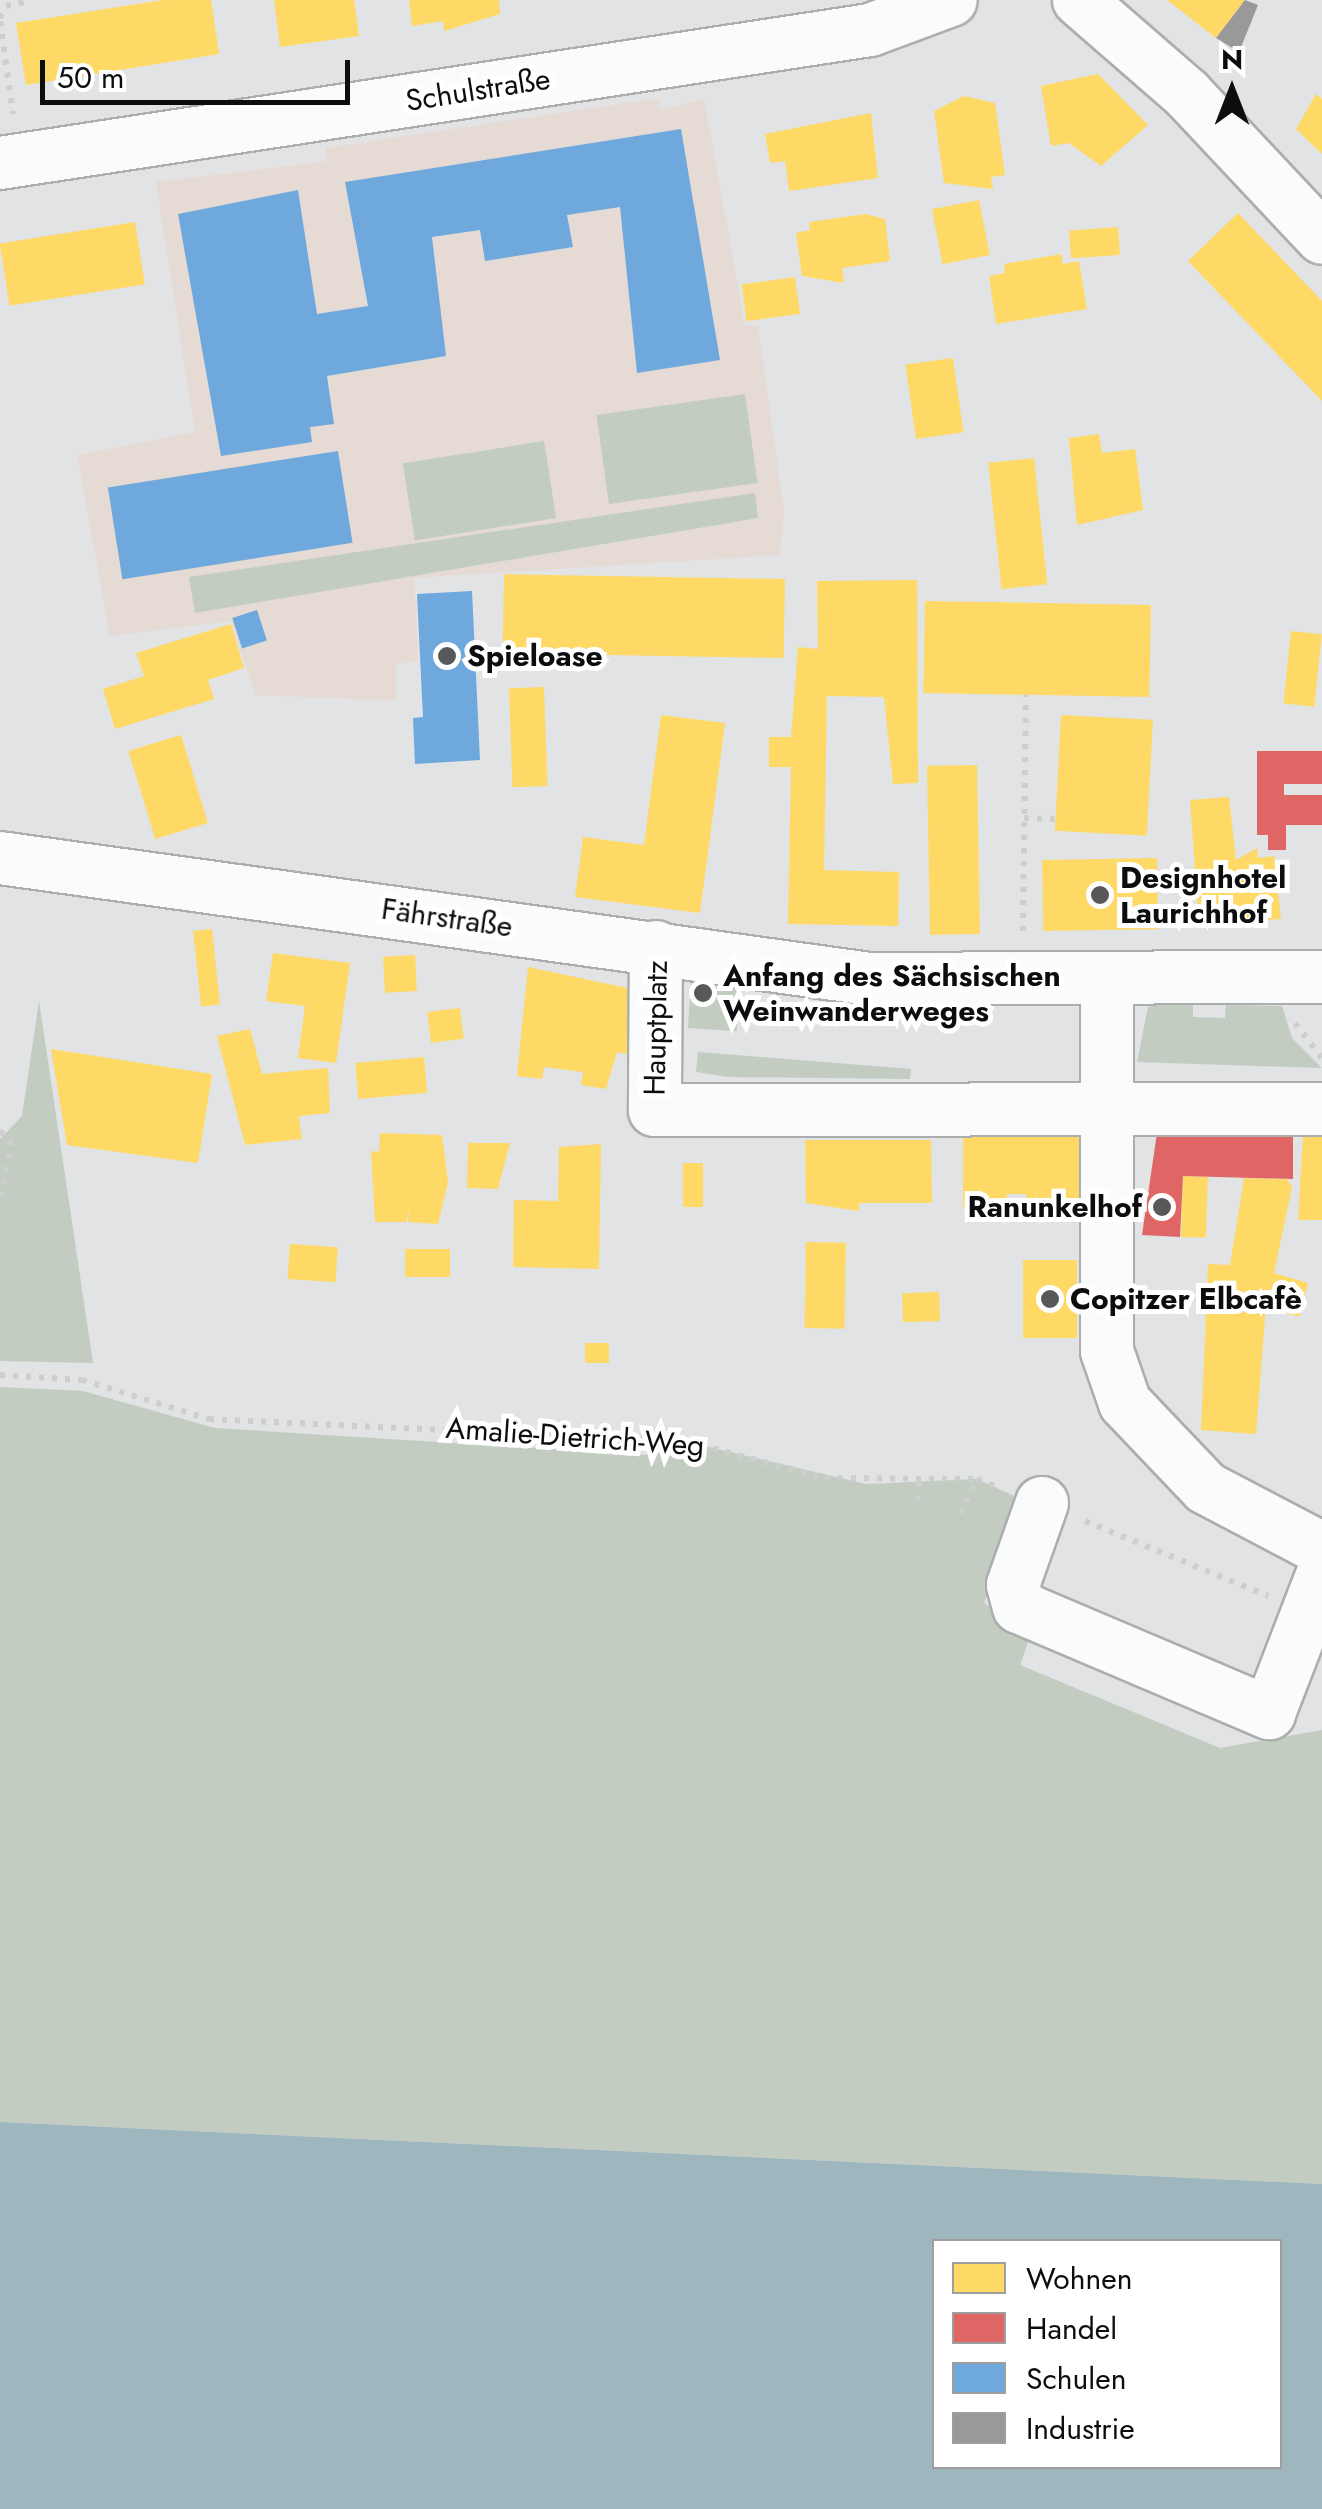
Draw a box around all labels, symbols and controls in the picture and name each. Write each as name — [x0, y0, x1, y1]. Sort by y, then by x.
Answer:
text: N — [1221, 39, 1243, 80]
scale bar — [45, 40, 355, 102]
north arrow — [1182, 40, 1282, 140]
text: 50 m — [57, 56, 124, 99]
street label: Schulstraße — [403, 61, 553, 119]
place label: Spieloase — [467, 638, 603, 674]
marker: Spieloase — [436, 645, 458, 667]
place label: Designhotel Laurichhof — [1120, 860, 1286, 930]
marker: Designhotel Laurichhof — [1089, 884, 1111, 906]
street label: Fährstraße — [379, 891, 515, 945]
place label: Anfang des Sächsischen Weinwanderweges — [723, 958, 1061, 1028]
street label: Hauptplatz — [637, 960, 675, 1096]
marker: Anfang des Sächsischen Weinwanderweges — [692, 982, 714, 1004]
place label: Ranunkelhof — [967, 1189, 1142, 1225]
marker: Ranunkelhof — [1151, 1196, 1173, 1218]
place label: Copitzer Elbcafè — [1070, 1281, 1302, 1317]
marker: Copitzer Elbcafè — [1039, 1288, 1061, 1310]
street label: Amalie-Dietrich-Weg — [444, 1410, 706, 1464]
legend — [932, 2239, 1282, 2469]
text: Wohnen — [1026, 2257, 1132, 2300]
text: Handel — [1026, 2307, 1117, 2350]
text: Schulen — [1026, 2357, 1126, 2400]
text: Industrie — [1026, 2407, 1135, 2450]

